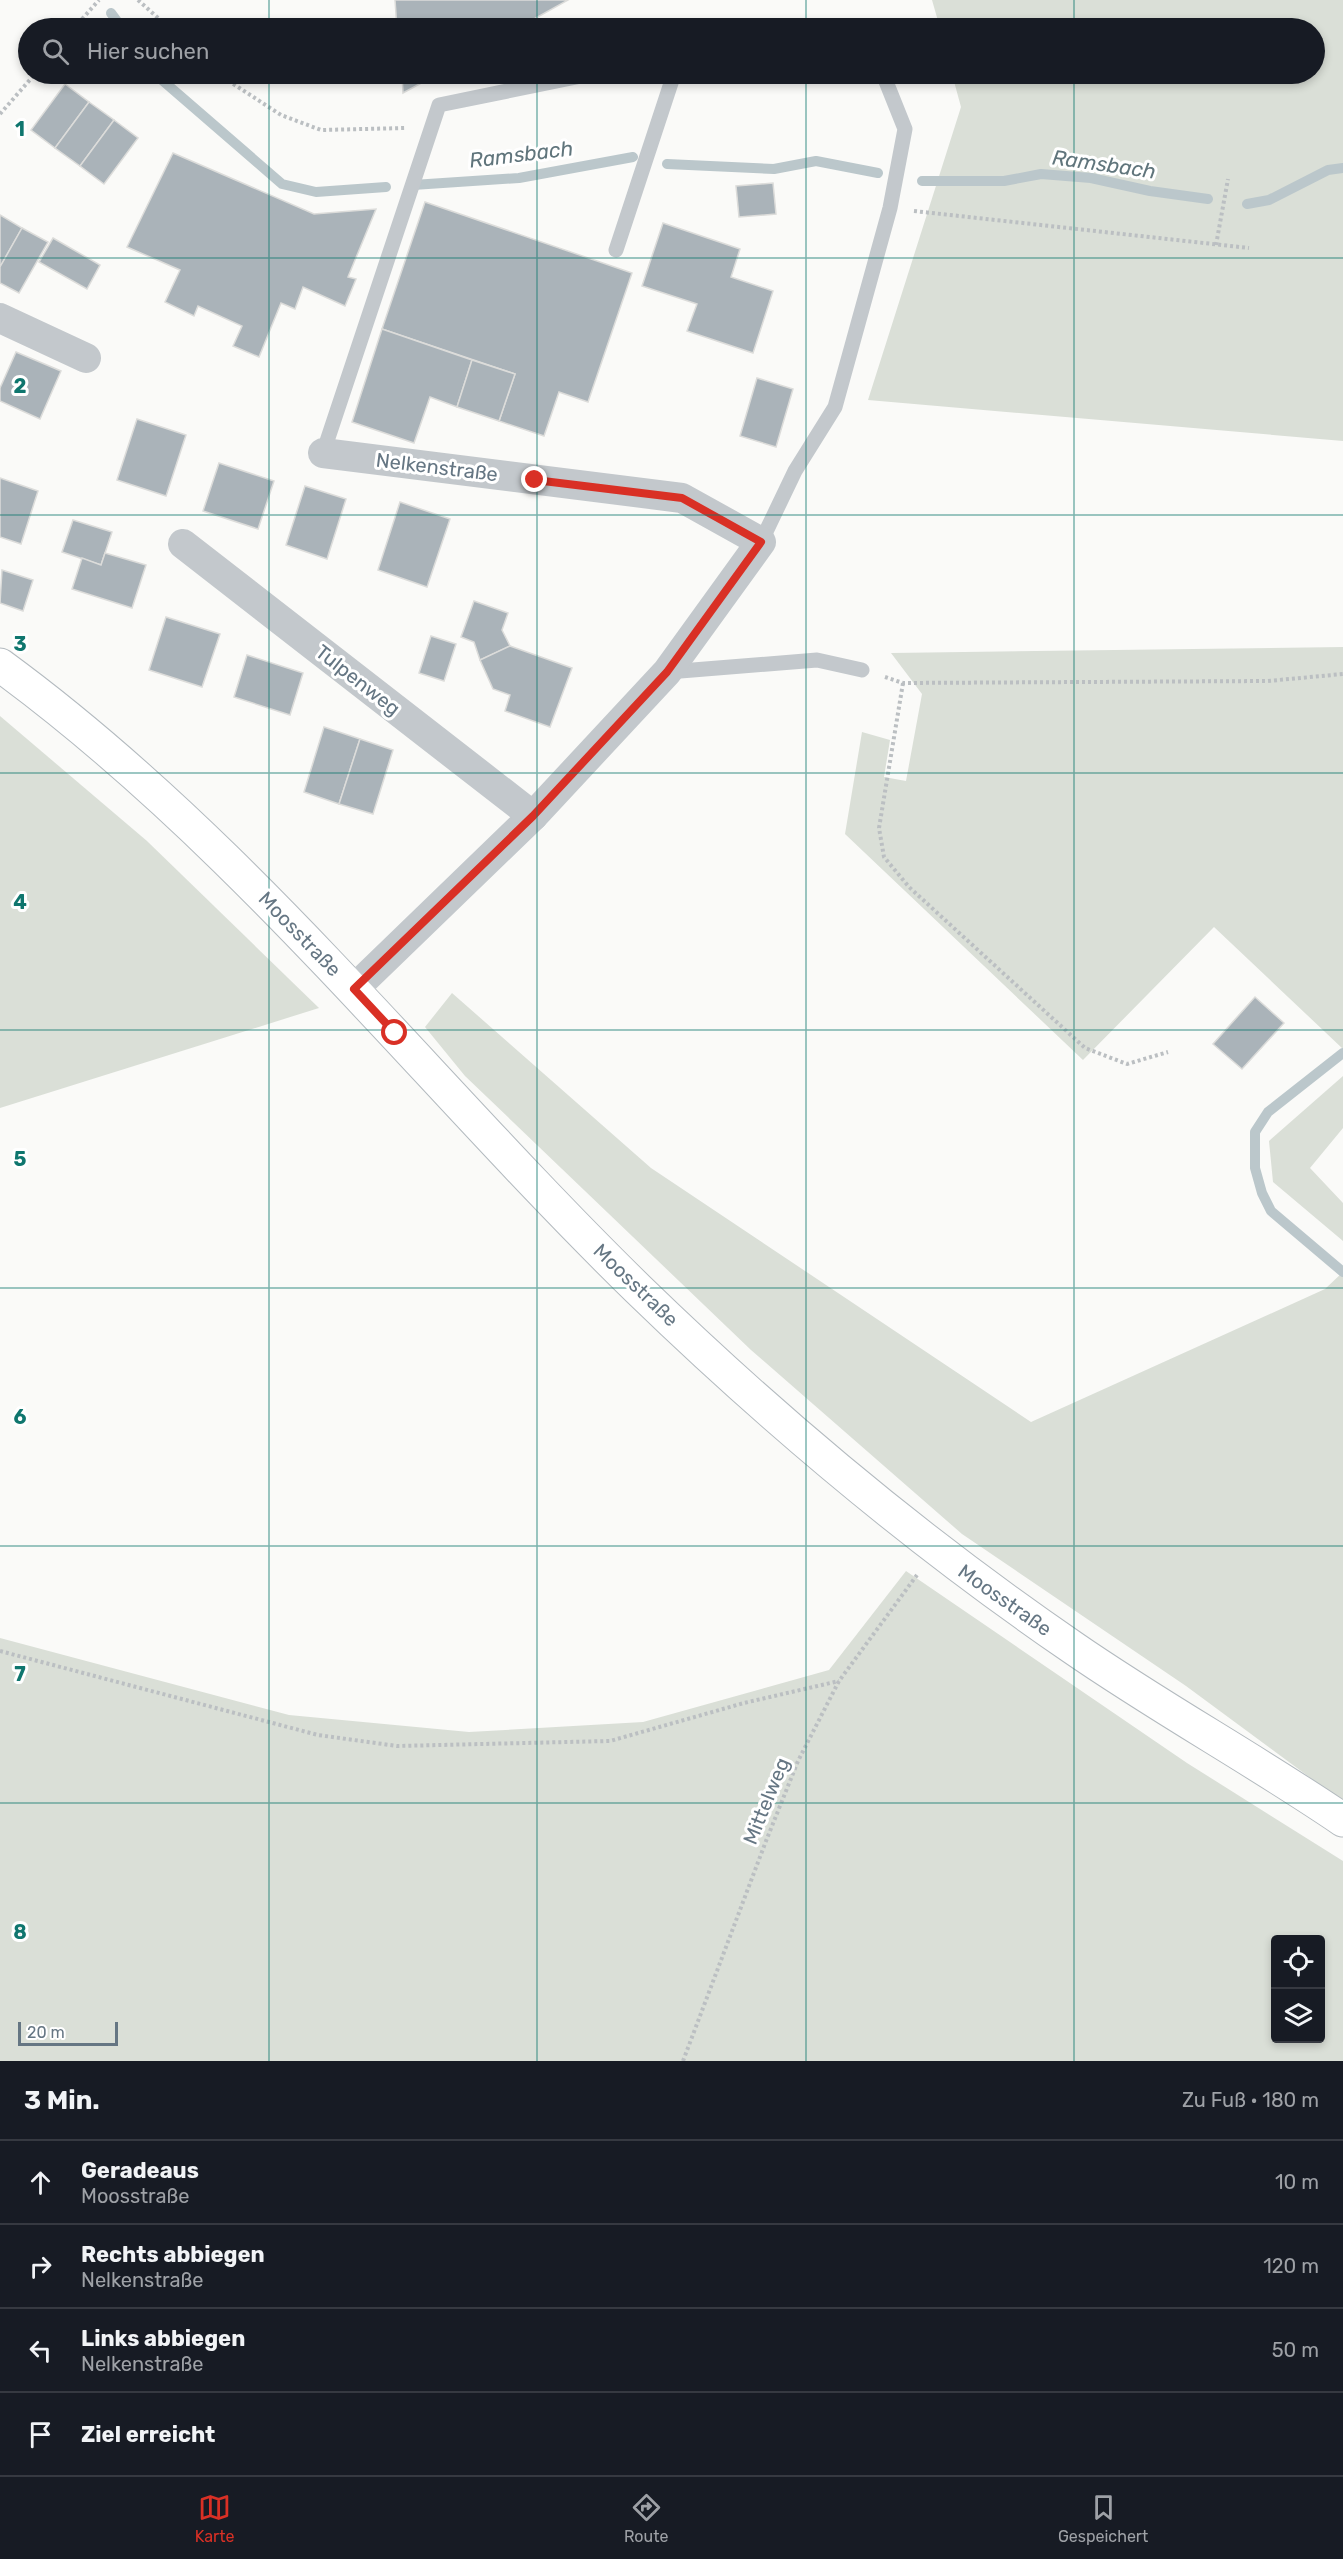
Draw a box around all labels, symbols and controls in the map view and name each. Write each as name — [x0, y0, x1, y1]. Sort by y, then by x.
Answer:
search box — [18, 18, 1325, 84]
icon: search — [39, 35, 72, 68]
text: Hier suchen — [87, 38, 209, 65]
text: 1 — [15, 117, 25, 141]
water label: Ramsbach — [468, 135, 574, 173]
water label: Ramsbach — [1050, 144, 1158, 184]
text: 2 — [14, 374, 27, 398]
street label: Nelkenstraße — [375, 448, 499, 486]
route end — [521, 466, 547, 492]
text: 3 — [13, 632, 27, 656]
street label: Tulpenweg — [311, 639, 405, 721]
street label: Moosstraße — [254, 887, 346, 981]
text: 4 — [13, 890, 27, 914]
route start — [381, 1019, 407, 1045]
text: 5 — [14, 1147, 27, 1171]
street label: Moosstraße — [589, 1239, 683, 1331]
text: 6 — [13, 1405, 27, 1429]
street label: Moosstraße — [954, 1559, 1056, 1641]
text: 7 — [14, 1662, 26, 1686]
street label: Mittelweg — [738, 1754, 794, 1848]
text: 8 — [13, 1920, 27, 1944]
map controls — [1271, 1935, 1325, 2043]
button: locate — [1271, 1935, 1325, 1989]
button: layers — [1271, 1989, 1325, 2043]
scale bar — [18, 2019, 118, 2046]
text: 20 m — [27, 2023, 65, 2042]
text: 3 Min. — [24, 2085, 100, 2116]
text: Zu Fuß · 180 m — [1182, 2088, 1319, 2112]
text: Geradeaus — [81, 2157, 199, 2184]
icon: ahead — [24, 2166, 57, 2199]
text: 10 m — [1275, 2170, 1319, 2194]
text: Moosstraße — [81, 2184, 190, 2208]
text: Rechts abbiegen — [81, 2241, 265, 2268]
icon: right — [24, 2250, 57, 2283]
text: 120 m — [1263, 2254, 1319, 2278]
text: Nelkenstraße — [81, 2268, 204, 2292]
text: Links abbiegen — [81, 2325, 245, 2352]
icon: left — [24, 2334, 57, 2367]
text: 50 m — [1272, 2338, 1319, 2362]
text: Nelkenstraße — [81, 2352, 204, 2376]
icon: arrive — [24, 2418, 57, 2451]
text: Ziel erreicht — [81, 2421, 215, 2448]
tab: Karte — [195, 2491, 234, 2546]
tab: Route — [624, 2491, 668, 2546]
tab: Gespeichert — [1058, 2491, 1148, 2546]

